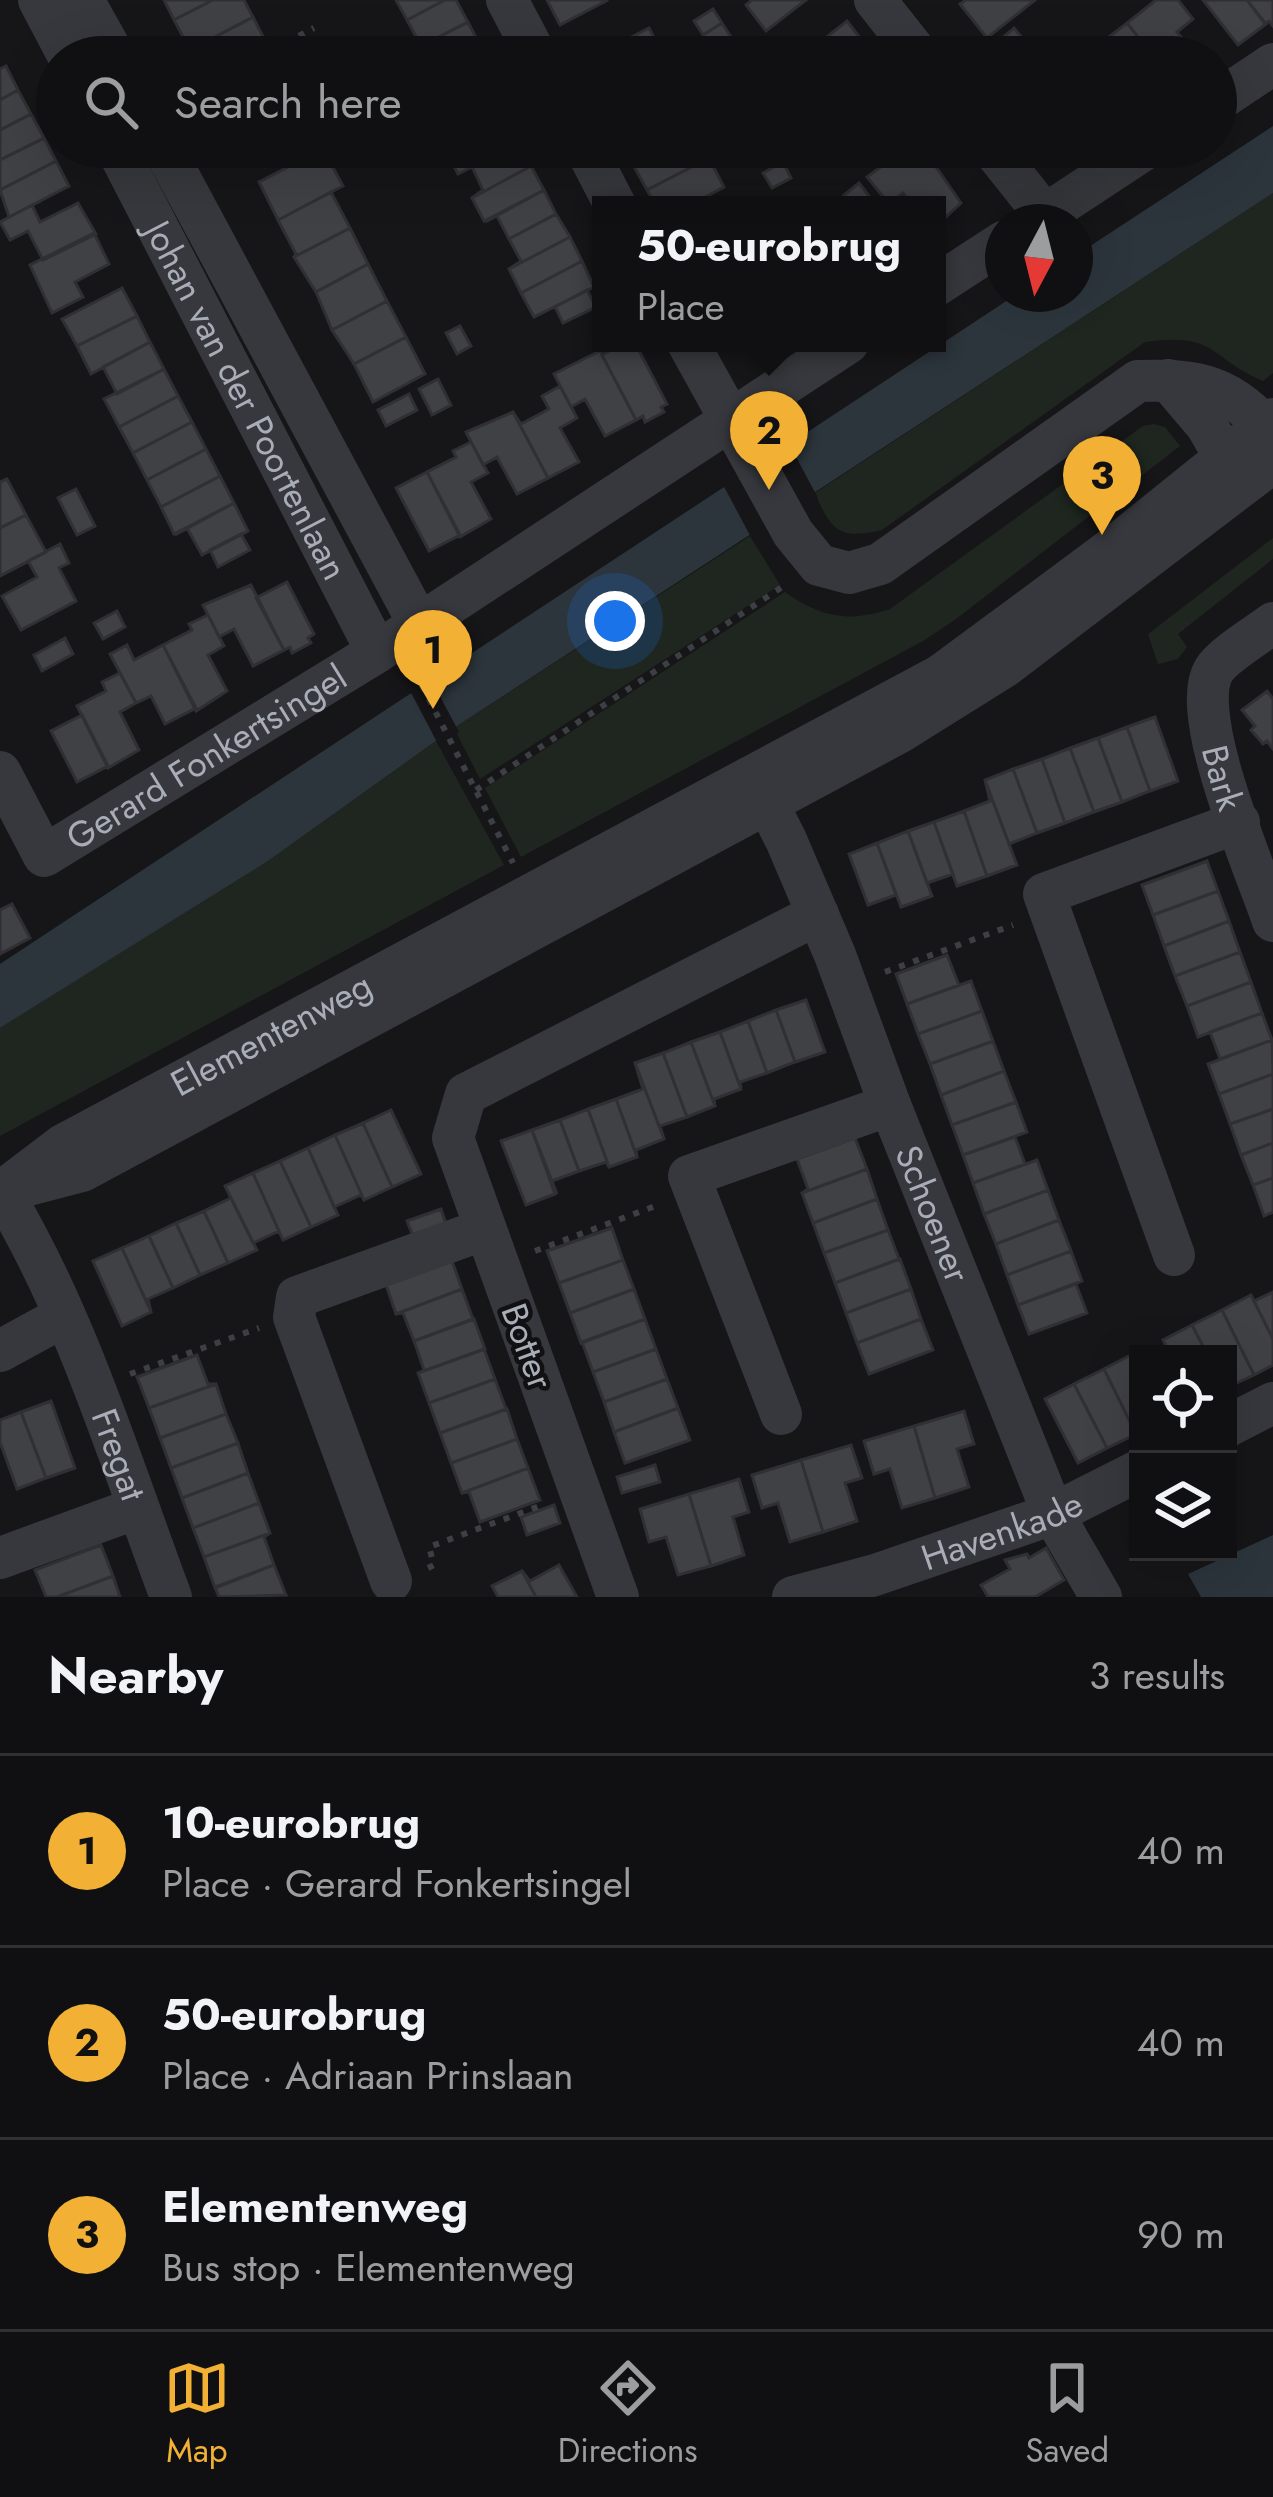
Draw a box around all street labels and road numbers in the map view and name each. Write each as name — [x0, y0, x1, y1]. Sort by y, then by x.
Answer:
street label: Johan van der Poortenlaan — [131, 208, 361, 589]
street label: Gerard Fonkertsingel — [56, 651, 356, 862]
street label: Bark — [1189, 740, 1257, 817]
street label: Elementenweg — [161, 959, 381, 1109]
street label: Schoener — [883, 1137, 984, 1291]
street label: Botter — [489, 1296, 568, 1397]
street label: Fregat — [79, 1401, 160, 1508]
street label: Havenkade — [914, 1477, 1091, 1583]

